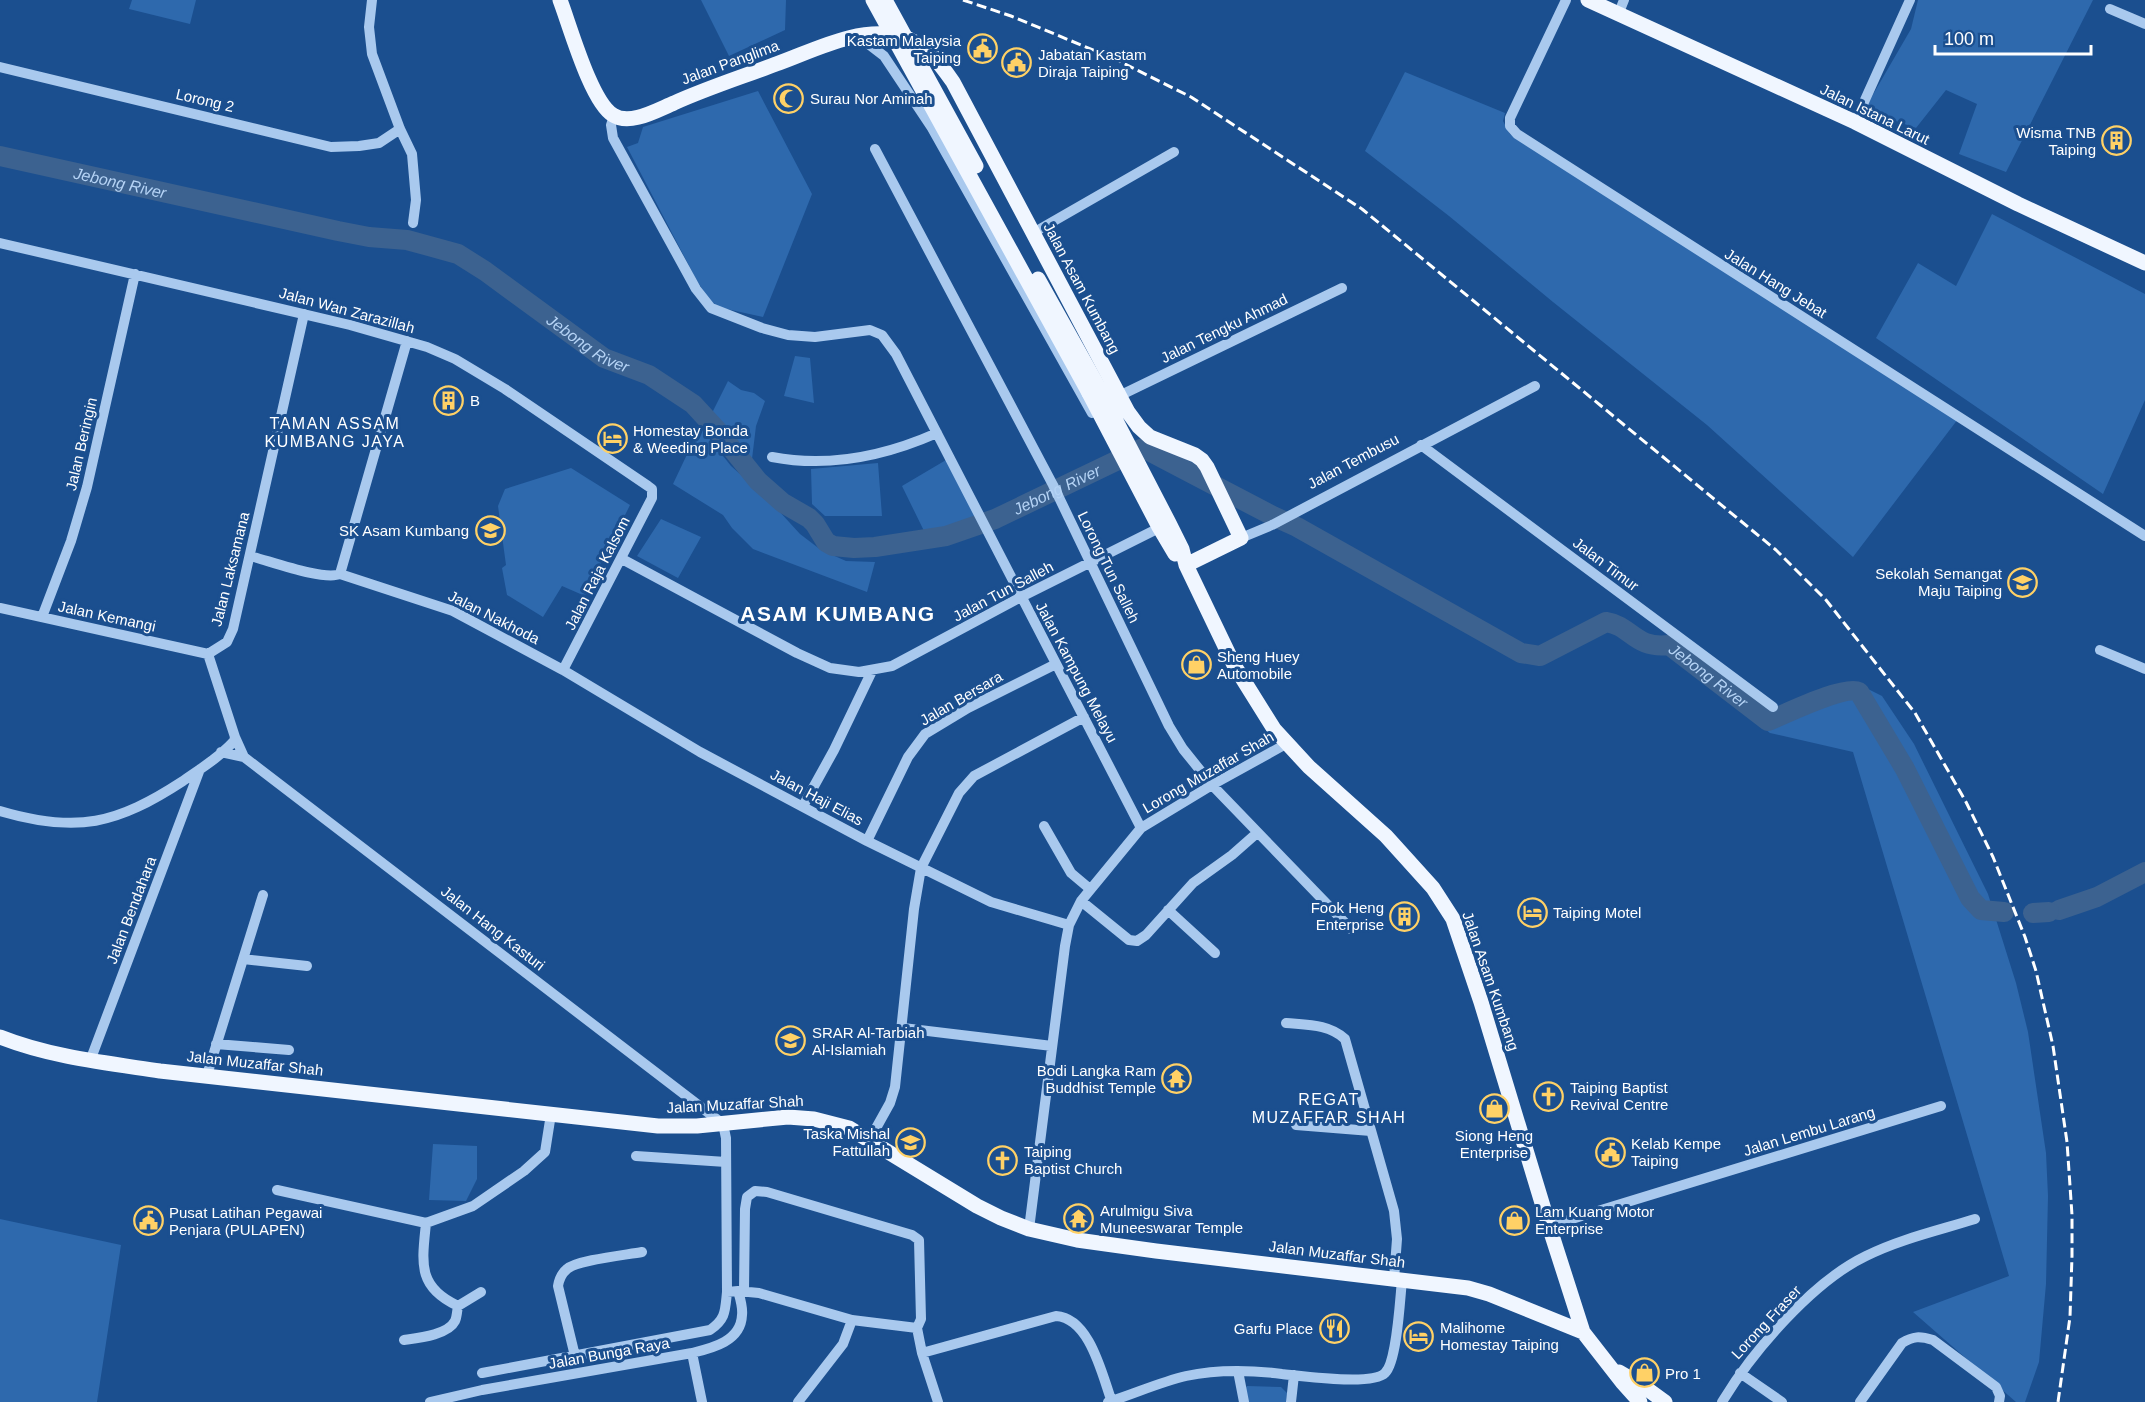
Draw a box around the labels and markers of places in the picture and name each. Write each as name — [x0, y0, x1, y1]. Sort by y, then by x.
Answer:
place label: Kastam Malaysia Taiping — [847, 32, 962, 66]
public building icon: Kastam Malaysia Taiping — [966, 33, 998, 65]
place label: Jabatan Kastam Diraja Taiping — [1038, 46, 1146, 80]
public building icon: Jabatan Kastam Diraja Taiping — [1001, 47, 1033, 79]
mosque icon: Surau Nor Aminah — [773, 82, 805, 114]
place label: Surau Nor Aminah — [810, 90, 933, 107]
place label: Wisma TNB Taiping — [2016, 124, 2096, 158]
building icon: Wisma TNB Taiping — [2101, 125, 2133, 157]
building icon: B — [433, 384, 465, 416]
place label: B — [470, 392, 480, 409]
place label: Homestay Bonda & Weeding Place — [633, 422, 749, 456]
hotel icon: Homestay Bonda & Weeding Place — [596, 423, 628, 455]
school or university icon: SK Asam Kumbang — [474, 514, 506, 546]
place label: SK Asam Kumbang — [339, 522, 469, 539]
place label: Sekolah Semangat Maju Taiping — [1875, 565, 2003, 599]
school or university icon: Sekolah Semangat Maju Taiping — [2007, 566, 2039, 598]
place label: Sheng Huey Automobile — [1217, 648, 1300, 682]
shop icon: Sheng Huey Automobile — [1180, 649, 1212, 681]
hotel icon: Taiping Motel — [1516, 896, 1548, 928]
place label: Fook Heng Enterprise — [1311, 899, 1384, 933]
building icon: Fook Heng Enterprise — [1389, 900, 1421, 932]
place label: Taiping Motel — [1553, 904, 1641, 921]
place label: SRAR Al-Tarbiah Al-Islamiah — [812, 1024, 925, 1058]
school or university icon: SRAR Al-Tarbiah Al-Islamiah — [775, 1025, 807, 1057]
place label: Bodi Langka Ram Buddhist Temple — [1037, 1062, 1156, 1096]
temple icon: Bodi Langka Ram Buddhist Temple — [1161, 1063, 1193, 1095]
place label: Taiping Baptist Revival Centre — [1570, 1079, 1668, 1113]
church icon: Taiping Baptist Revival Centre — [1533, 1080, 1565, 1112]
shop icon: Siong Heng Enterprise — [1478, 1092, 1510, 1124]
place label: Taska Mishal Fattullah — [803, 1125, 890, 1159]
school or university icon: Taska Mishal Fattullah — [895, 1126, 927, 1158]
place label: Siong Heng Enterprise — [1455, 1127, 1533, 1161]
place label: Kelab Kempe Taiping — [1631, 1135, 1721, 1169]
public building icon: Kelab Kempe Taiping — [1594, 1136, 1626, 1168]
place label: Taiping Baptist Church — [1024, 1143, 1122, 1177]
church icon: Taiping Baptist Church — [987, 1144, 1019, 1176]
place label: Arulmigu Siva Muneeswarar Temple — [1100, 1202, 1243, 1236]
temple icon: Arulmigu Siva Muneeswarar Temple — [1063, 1203, 1095, 1235]
place label: Lam Kuang Motor Enterprise — [1535, 1203, 1654, 1237]
place label: Pusat Latihan Pegawai Penjara (PULAPEN) — [169, 1204, 322, 1238]
shop icon: Lam Kuang Motor Enterprise — [1498, 1204, 1530, 1236]
public building icon: Pusat Latihan Pegawai Penjara (PULAPEN) — [132, 1205, 164, 1237]
restaurant icon: Garfu Place — [1318, 1312, 1350, 1344]
place label: Malihome Homestay Taiping — [1440, 1319, 1559, 1353]
place label: Garfu Place — [1234, 1320, 1313, 1337]
hotel icon: Malihome Homestay Taiping — [1403, 1320, 1435, 1352]
shop icon: Pro 1 — [1628, 1357, 1660, 1389]
place label: Pro 1 — [1665, 1365, 1701, 1382]

